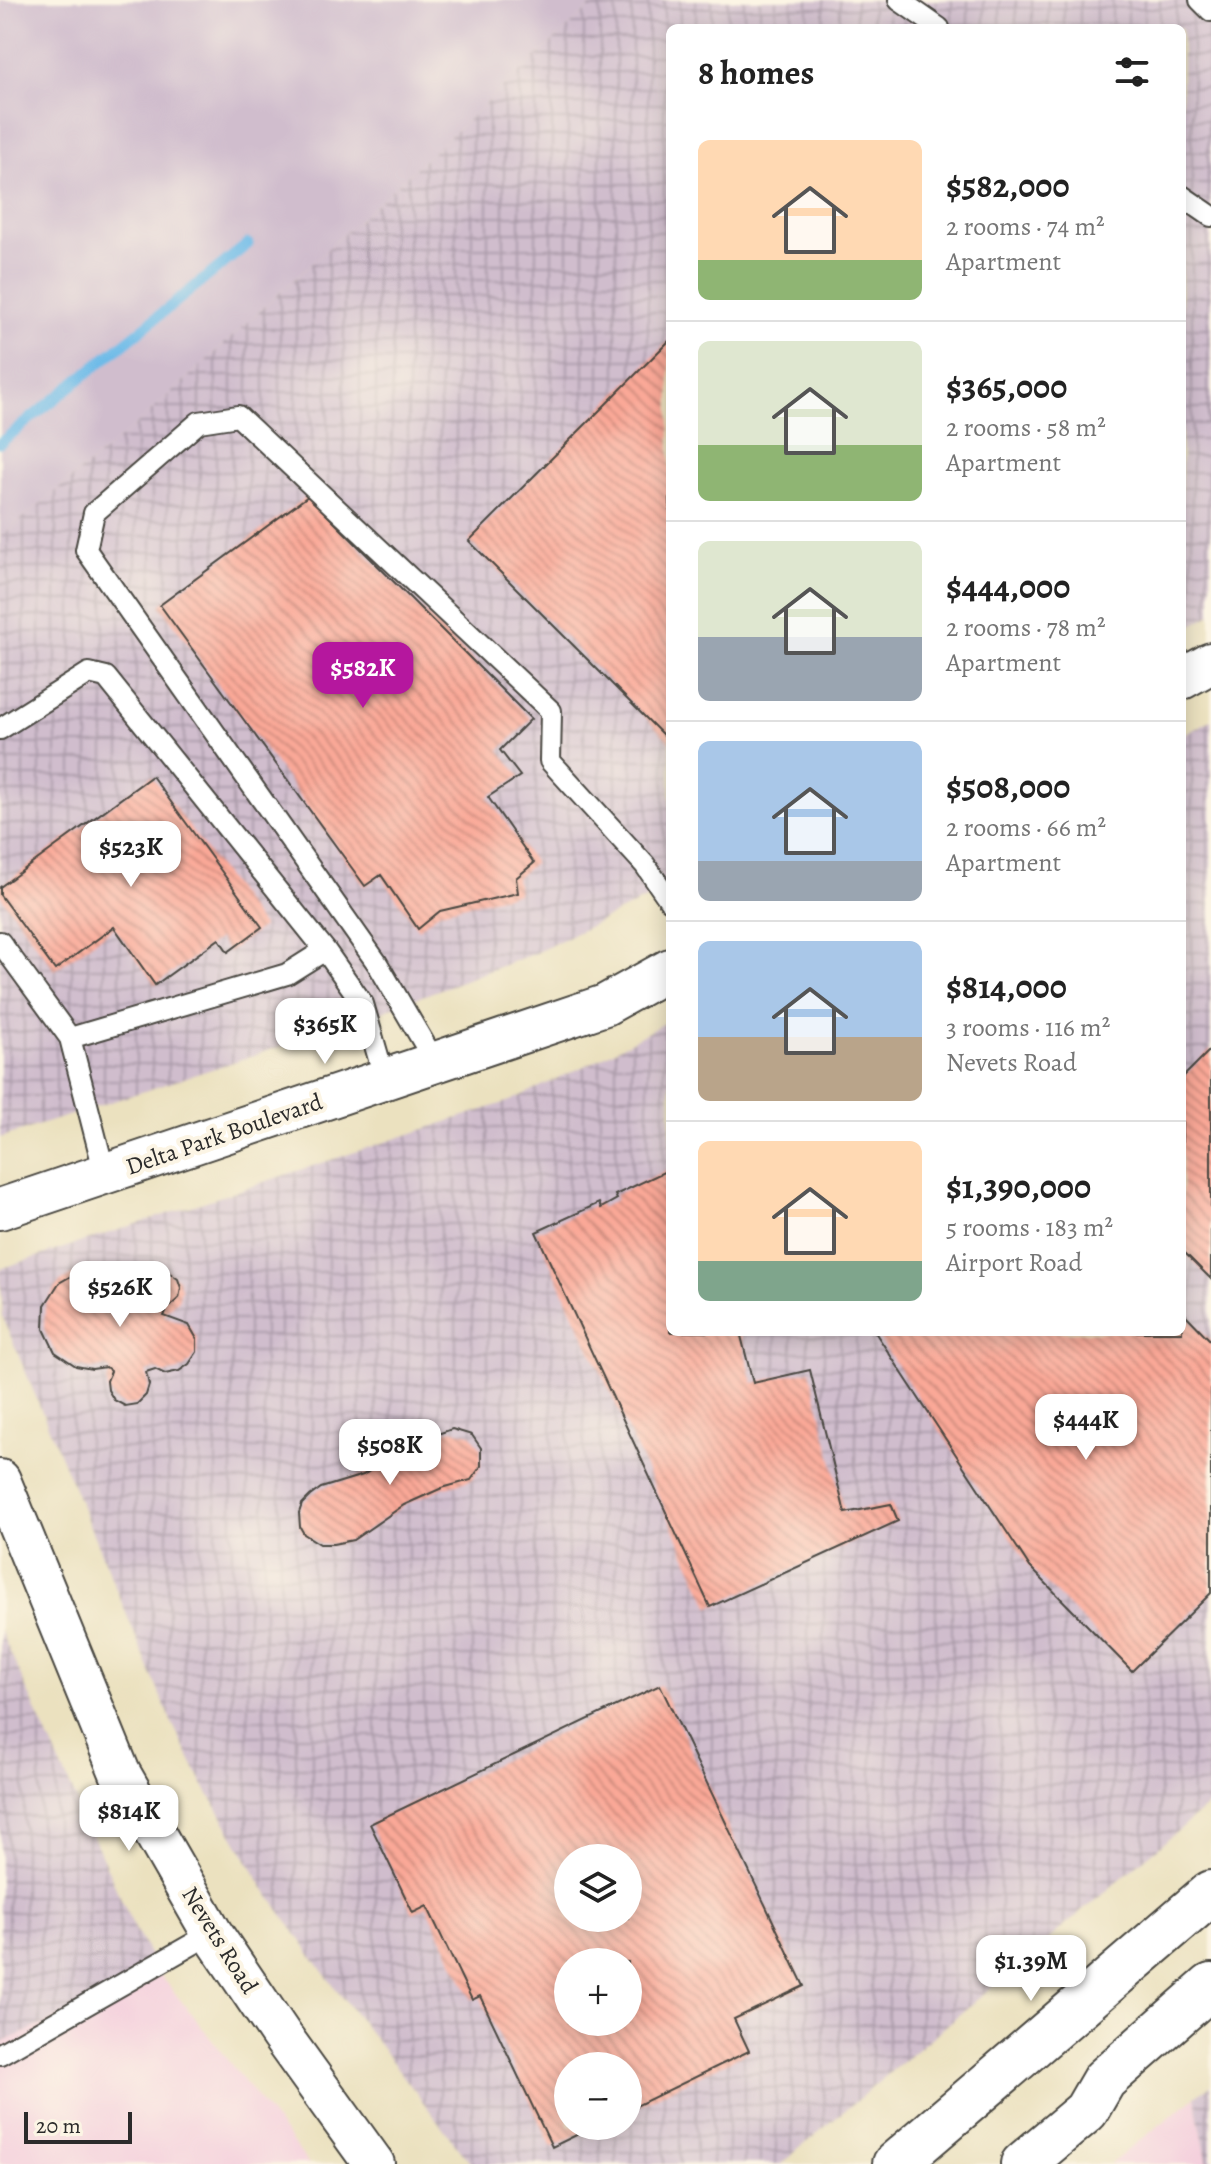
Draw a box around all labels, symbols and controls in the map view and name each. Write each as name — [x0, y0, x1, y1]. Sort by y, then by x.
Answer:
text: 8 homes — [698, 49, 814, 96]
icon: filters — [1110, 50, 1154, 94]
text: $582,000 — [946, 162, 1070, 209]
icon: home — [762, 172, 858, 268]
text: 2 rooms · 74 m² — [946, 209, 1105, 244]
text: Apartment — [946, 244, 1061, 279]
text: $365,000 — [946, 363, 1067, 410]
icon: home — [762, 373, 858, 469]
text: 2 rooms · 58 m² — [946, 410, 1106, 445]
text: Apartment — [946, 445, 1061, 480]
text: $444,000 — [946, 563, 1070, 610]
icon: home — [762, 573, 858, 669]
text: 2 rooms · 78 m² — [946, 610, 1105, 645]
pin: $582K — [307, 642, 419, 710]
text: Apartment — [946, 645, 1061, 680]
text: $582K — [330, 650, 396, 685]
text: $508,000 — [946, 763, 1070, 810]
icon: home — [762, 773, 858, 869]
text: 2 rooms · 66 m² — [946, 810, 1106, 845]
pin: $523K — [75, 821, 187, 889]
text: $523K — [99, 829, 163, 864]
text: Apartment — [946, 845, 1061, 880]
text: $814,000 — [946, 963, 1067, 1010]
icon: home — [762, 973, 858, 1069]
pin: $365K — [269, 998, 381, 1066]
text: $365K — [293, 1006, 357, 1041]
text: 3 rooms · 116 m² — [946, 1010, 1110, 1045]
text: Nevets Road — [946, 1045, 1077, 1080]
street label: Delta Park Boulevard — [121, 1085, 327, 1183]
text: $1,390,000 — [946, 1163, 1091, 1210]
icon: home — [762, 1173, 858, 1269]
text: 5 rooms · 183 m² — [946, 1210, 1113, 1245]
text: Airport Road — [946, 1245, 1082, 1280]
pin: $526K — [64, 1261, 176, 1329]
text: $526K — [87, 1269, 153, 1304]
pin: $444K — [1030, 1394, 1142, 1462]
text: $444K — [1053, 1402, 1119, 1437]
pin: $508K — [334, 1419, 446, 1487]
text: $508K — [357, 1427, 423, 1462]
pin: $814K — [73, 1785, 185, 1853]
text: $814K — [97, 1793, 161, 1828]
map controls — [554, 1844, 642, 2140]
button: layers — [554, 1844, 642, 1932]
street label: Nevets Road — [174, 1880, 266, 2000]
pin: $1.39M — [966, 1935, 1096, 2003]
text: $1.39M — [994, 1943, 1068, 1978]
button: + — [554, 1948, 642, 2036]
button: − — [554, 2052, 642, 2140]
scale bar — [24, 2108, 132, 2144]
text: 20 m — [36, 2111, 81, 2141]

